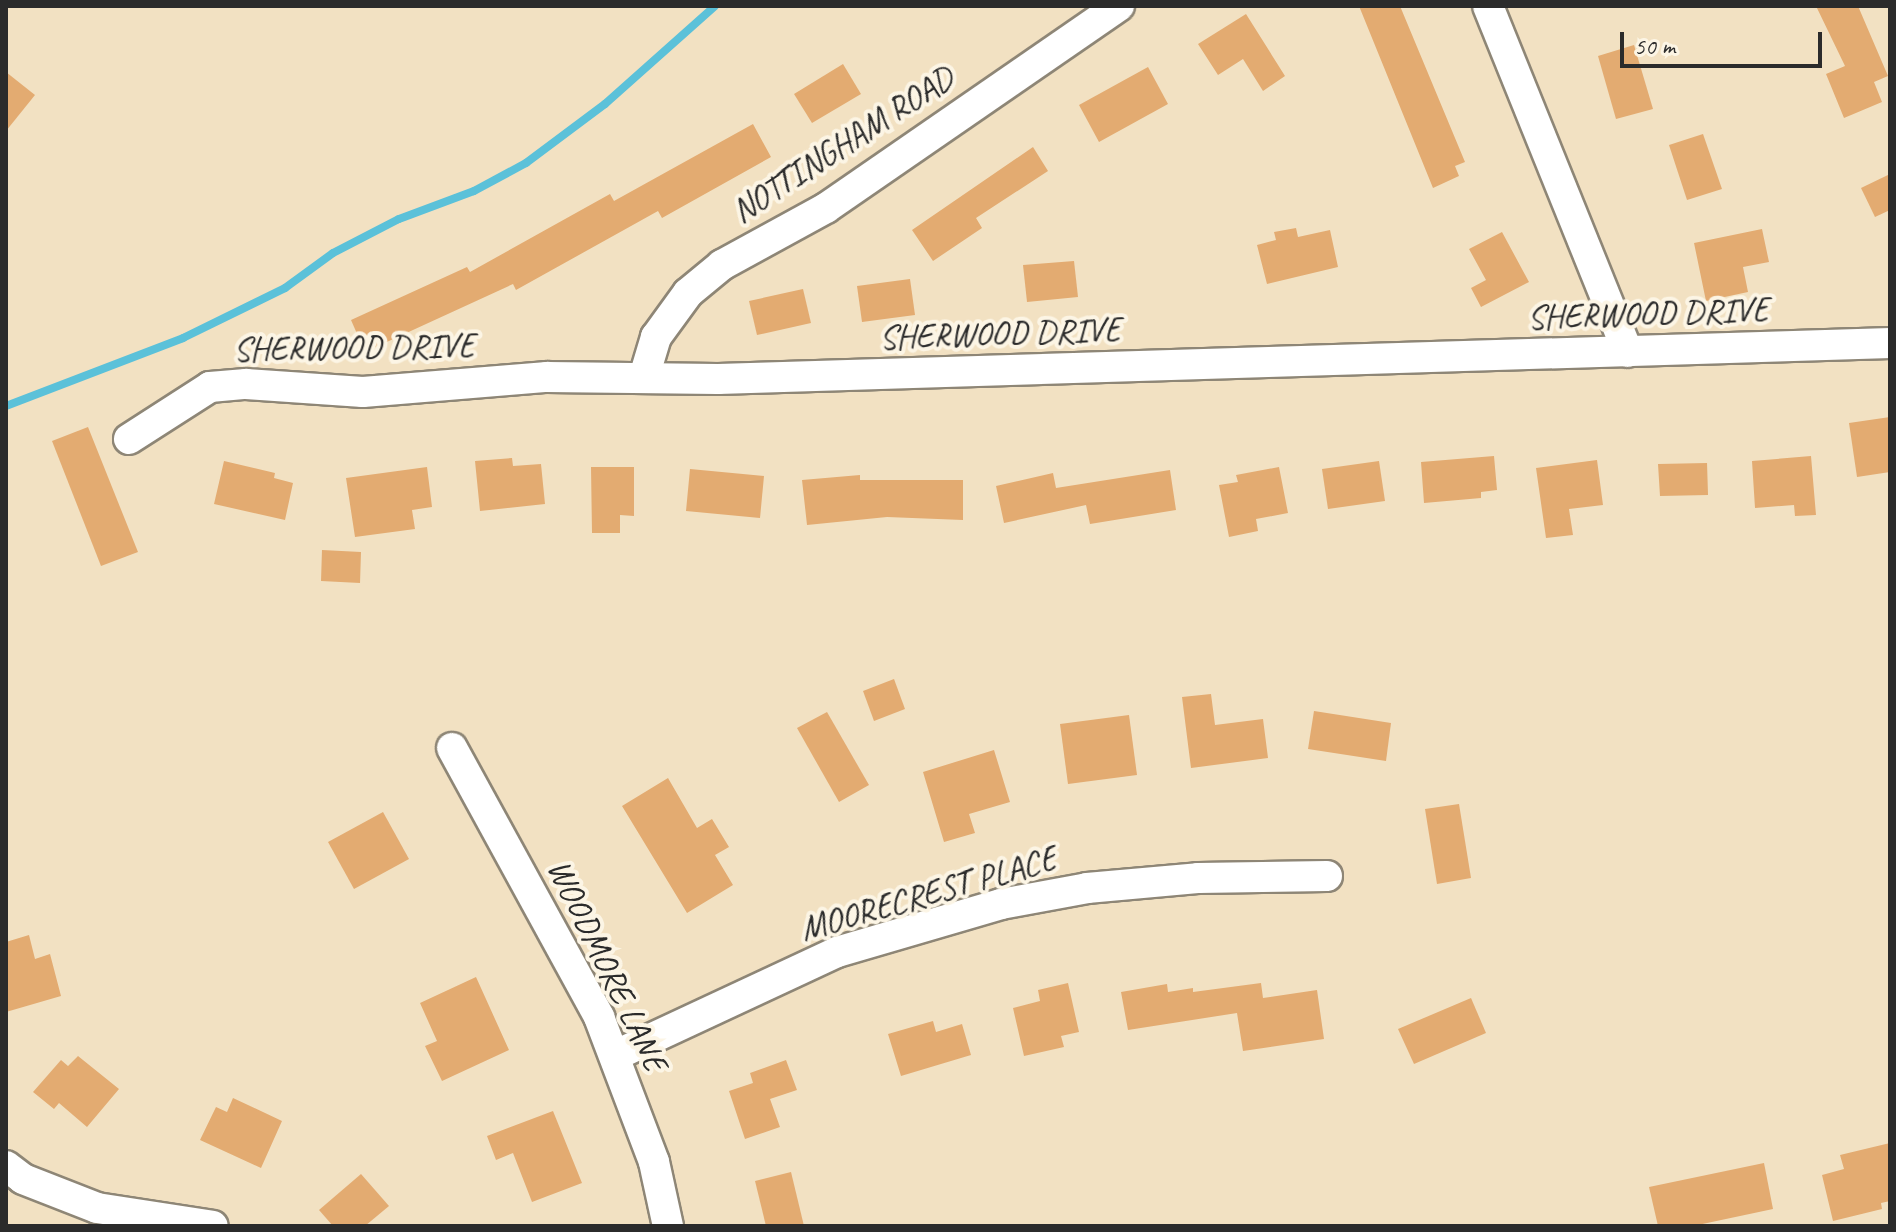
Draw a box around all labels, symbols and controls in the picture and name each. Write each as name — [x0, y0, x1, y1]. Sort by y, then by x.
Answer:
scale bar — [1624, 16, 1826, 66]
text: 50 m — [1634, 31, 1675, 61]
street label: NOTTINGHAM ROAD — [723, 57, 961, 231]
street label: SHERWOOD DRIVE — [1527, 288, 1769, 338]
street label: SHERWOOD DRIVE — [879, 308, 1121, 358]
street label: SHERWOOD DRIVE — [233, 324, 475, 370]
street label: MOORECREST PLACE — [795, 837, 1061, 949]
street label: WOODMORE LANE — [539, 852, 677, 1078]

